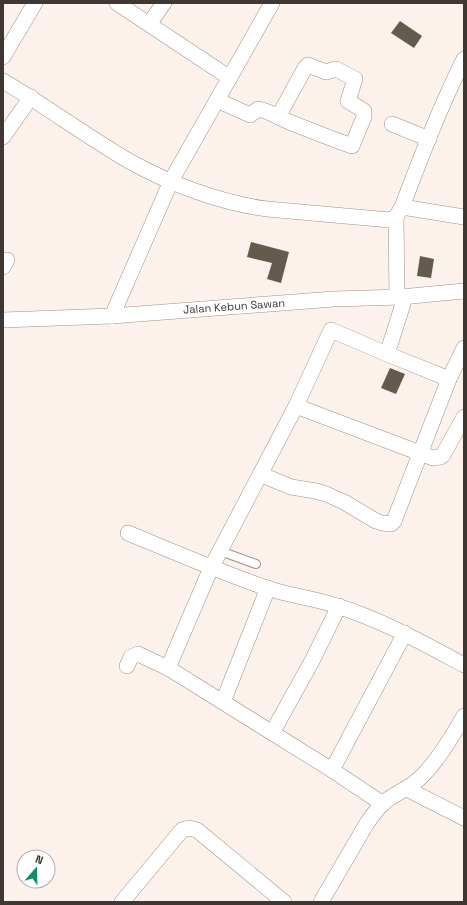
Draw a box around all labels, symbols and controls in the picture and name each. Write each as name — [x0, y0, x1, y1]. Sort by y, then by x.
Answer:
street label: Jalan Kebun Sawan — [182, 295, 286, 317]
north arrow — [16, 849, 56, 889]
text: N — [34, 852, 45, 867]

